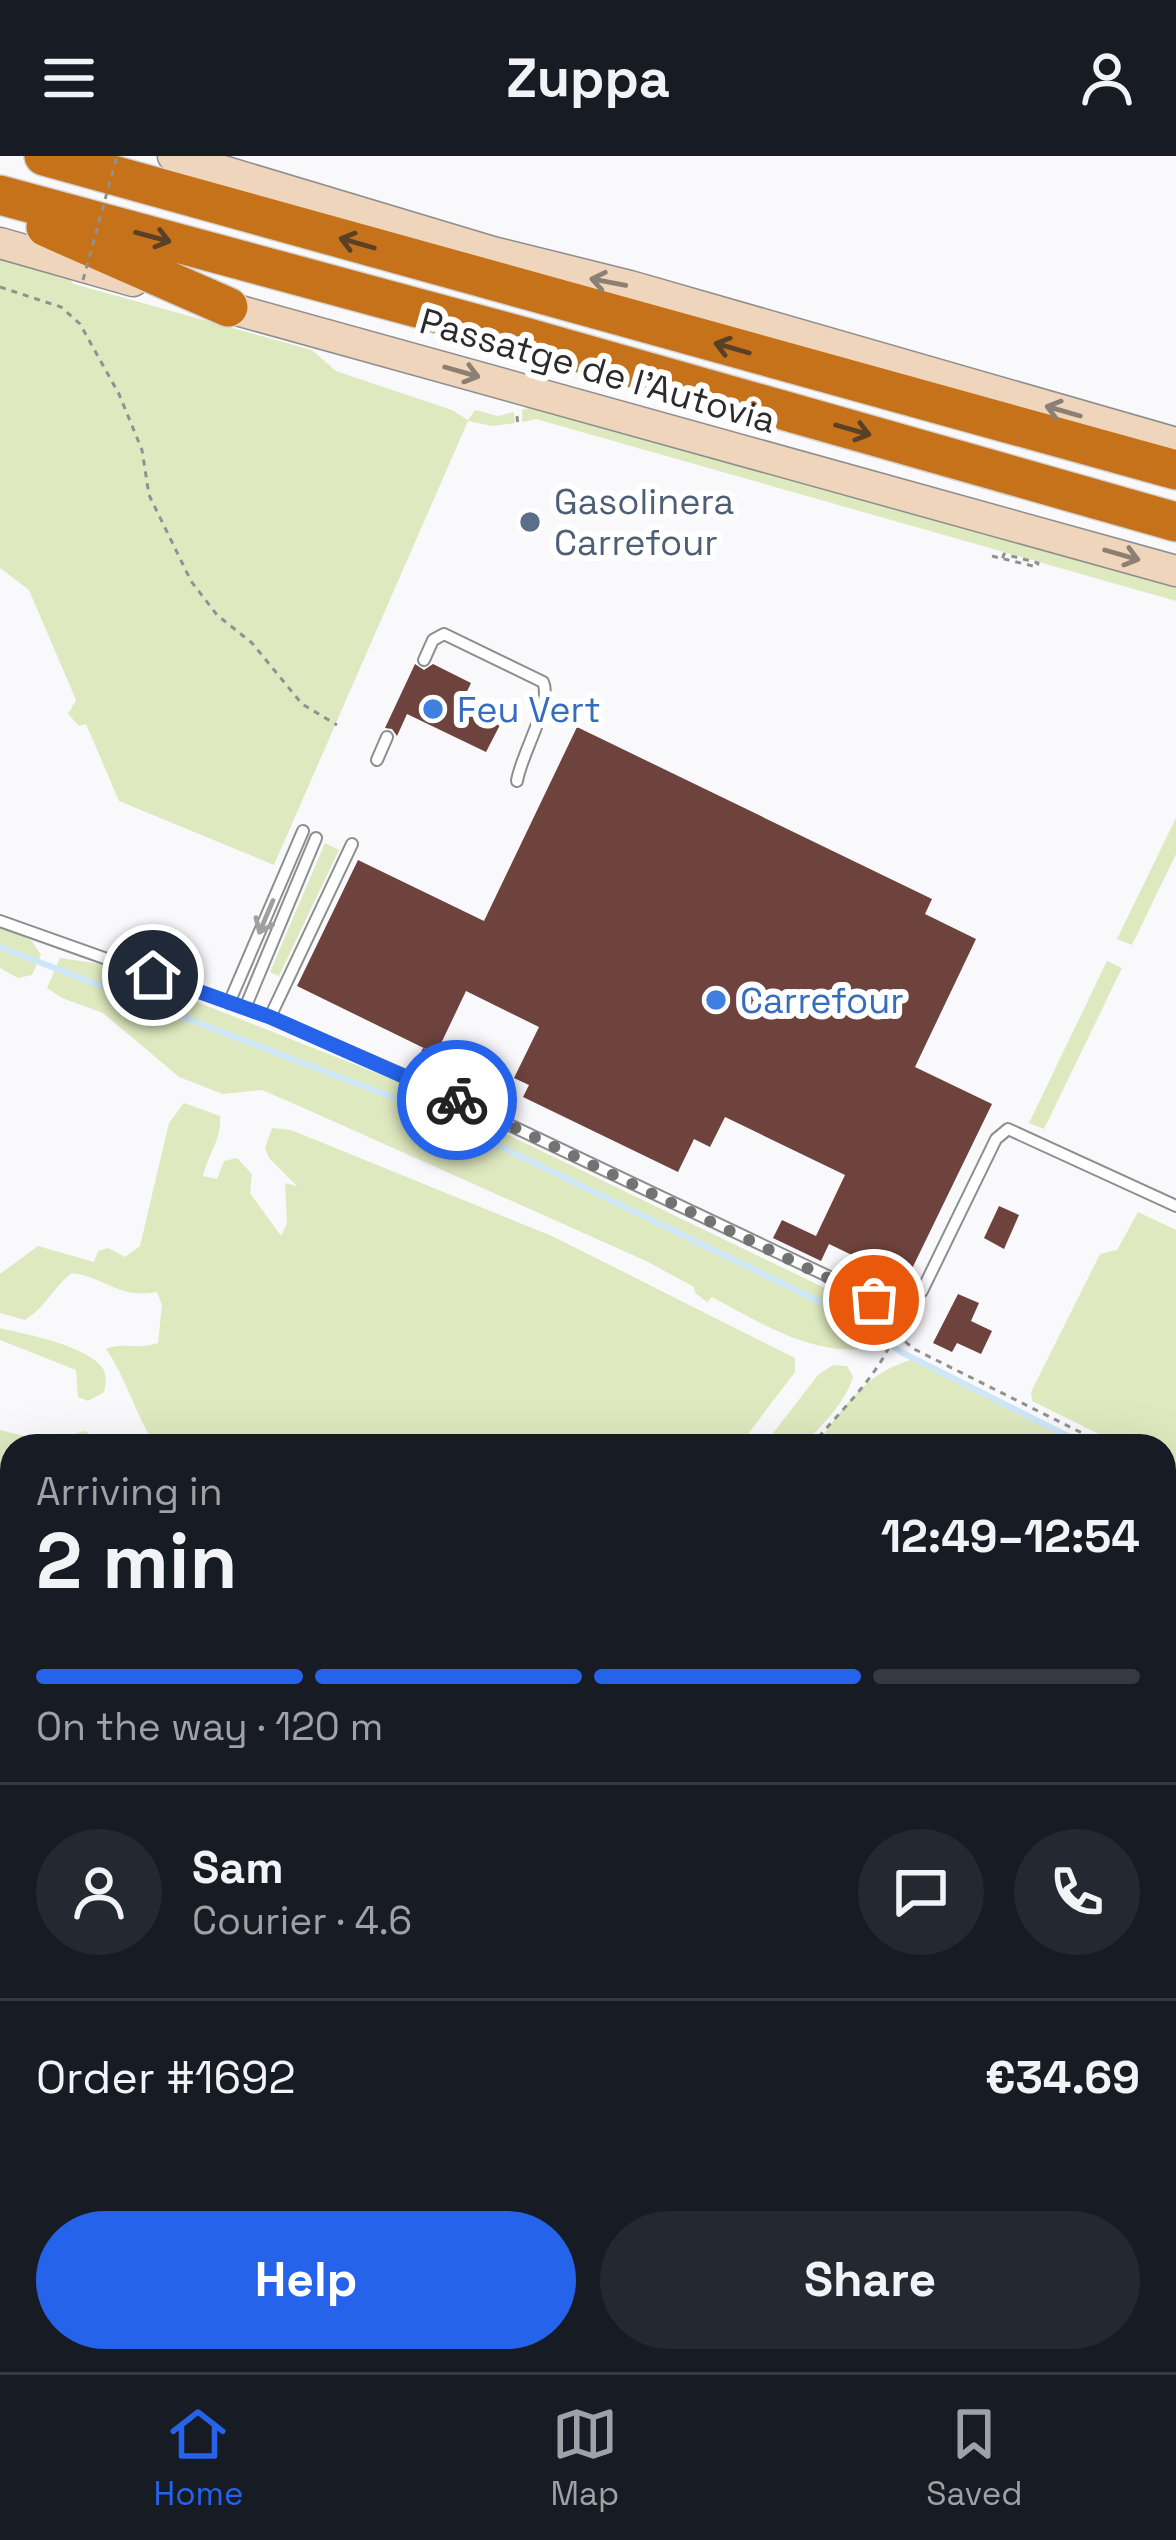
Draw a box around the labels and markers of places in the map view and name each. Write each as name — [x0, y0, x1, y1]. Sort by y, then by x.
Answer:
place label: Gasolinera Carrefour — [554, 479, 734, 566]
marker: Gasolinera Carrefour — [517, 509, 543, 535]
place label: Feu Vert — [457, 687, 601, 733]
marker: Feu Vert — [420, 696, 446, 722]
pin — [102, 924, 204, 1026]
place label: Carrefour — [740, 978, 904, 1024]
marker: Carrefour — [703, 987, 729, 1013]
pin — [823, 1249, 925, 1351]

